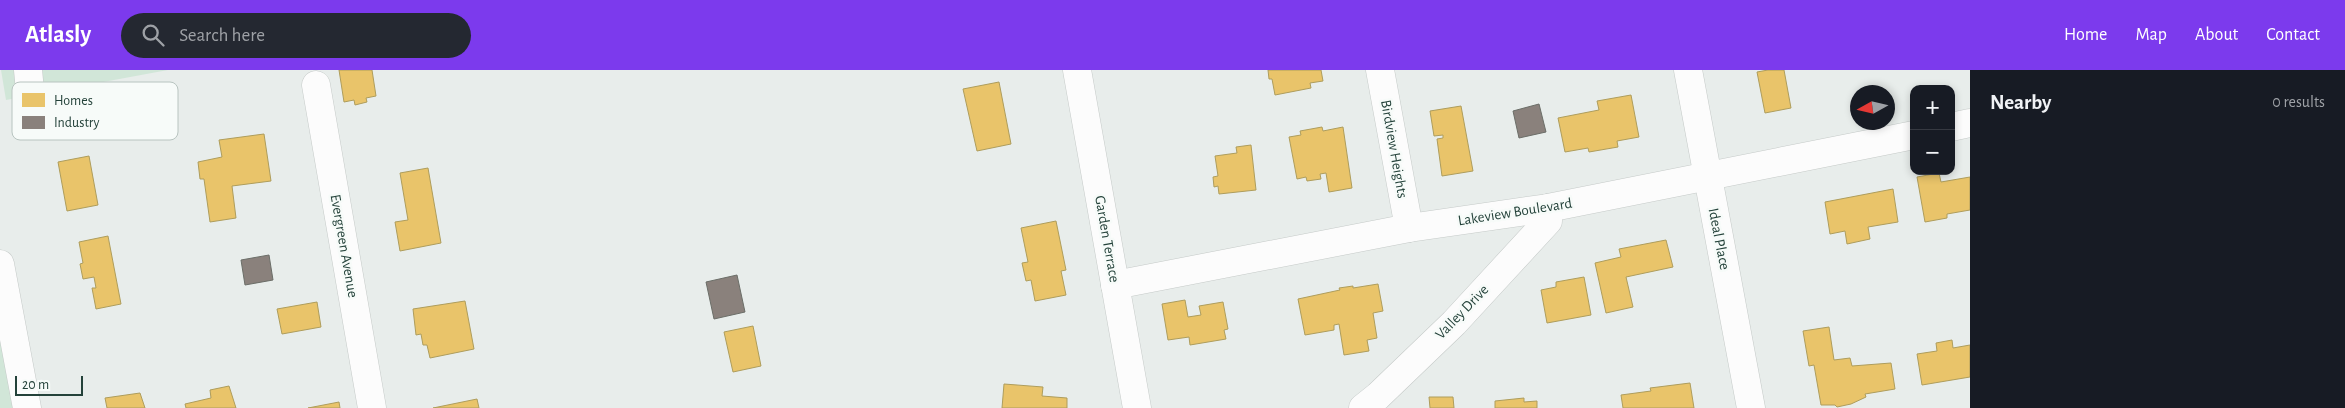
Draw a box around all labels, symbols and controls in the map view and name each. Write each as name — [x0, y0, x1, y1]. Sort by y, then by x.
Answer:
search box — [121, 13, 471, 58]
icon: search — [139, 21, 167, 49]
text: Atlasly — [25, 23, 91, 47]
text: Search here — [179, 26, 265, 45]
text: Home — [2064, 26, 2107, 44]
text: Map — [2135, 26, 2167, 44]
text: About — [2195, 26, 2238, 44]
text: Contact — [2266, 26, 2320, 44]
legend — [12, 82, 178, 140]
north arrow — [1850, 85, 1895, 130]
map controls — [1910, 85, 1955, 175]
button: + — [1910, 85, 1955, 130]
text: Nearby — [1990, 92, 2051, 113]
text: Homes — [54, 94, 93, 108]
text: 0 results — [2272, 94, 2325, 110]
street label: Birdview Heights — [1378, 99, 1410, 199]
text: Industry — [54, 116, 100, 130]
button: − — [1910, 130, 1955, 175]
street label: Evergreen Avenue — [328, 193, 360, 299]
street label: Garden Terrace — [1092, 194, 1122, 284]
street label: Lakeview Boulevard — [1457, 196, 1573, 228]
street label: Ideal Place — [1706, 207, 1732, 271]
street label: Valley Drive — [1433, 282, 1491, 342]
scale bar — [15, 373, 82, 396]
text: 20 m — [22, 378, 49, 392]

